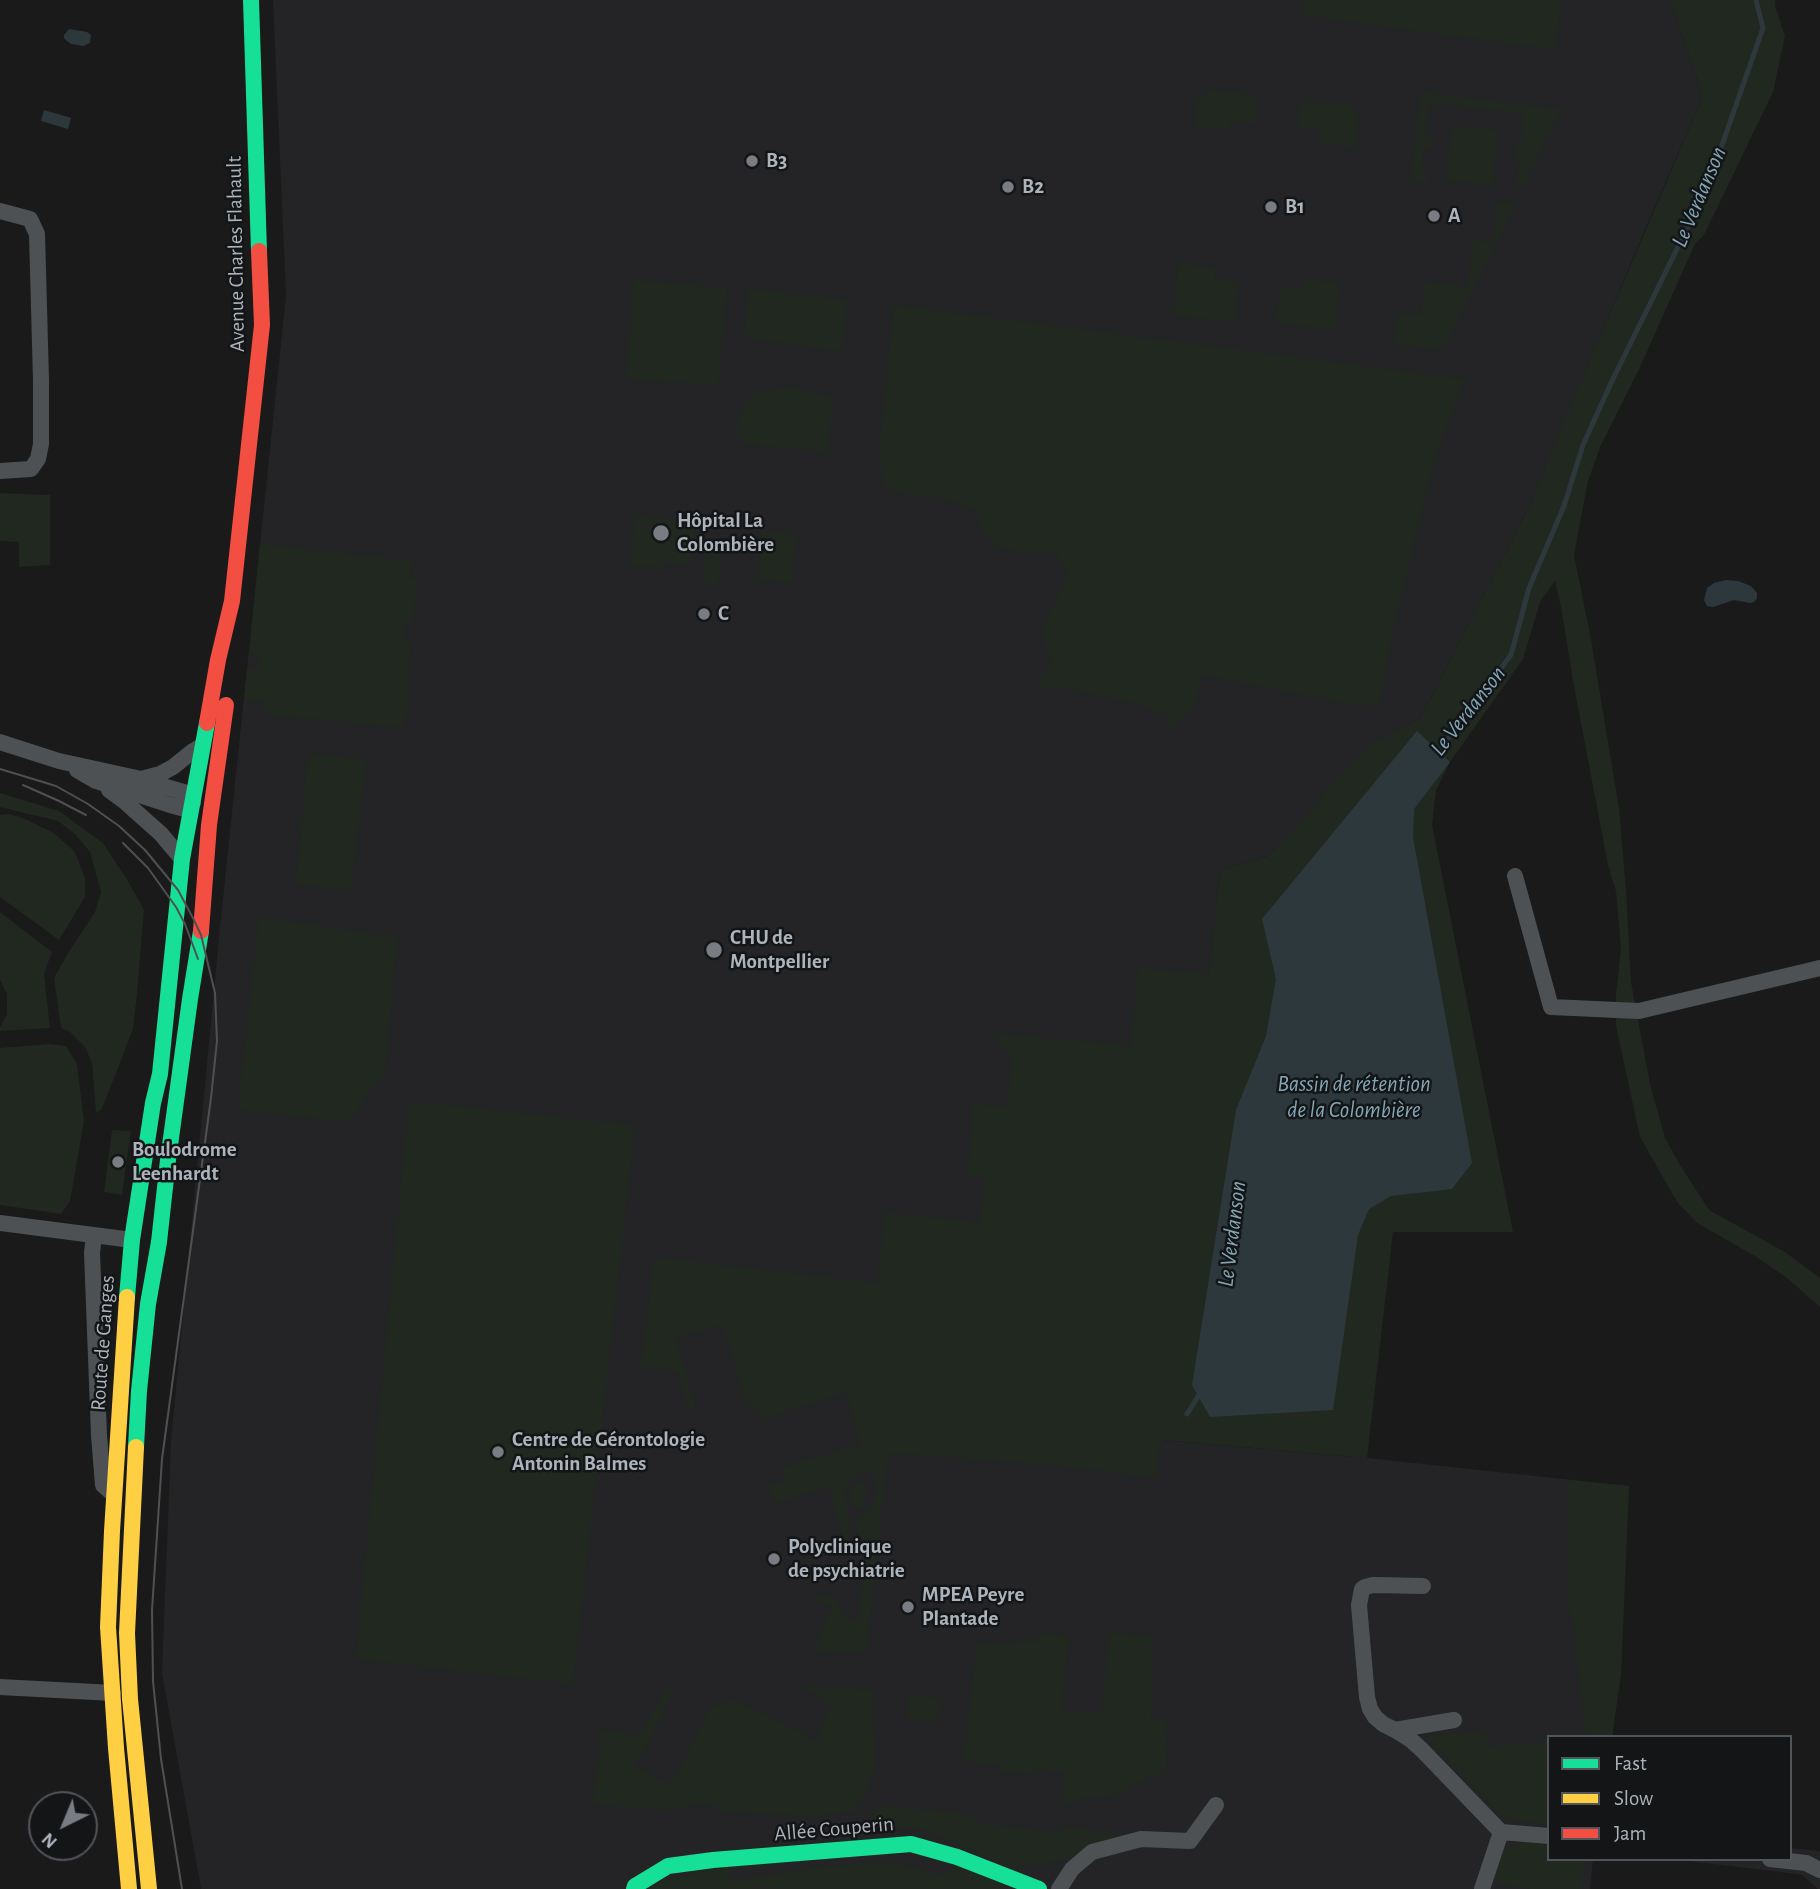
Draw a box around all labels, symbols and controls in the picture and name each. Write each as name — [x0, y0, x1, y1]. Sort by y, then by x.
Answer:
water label: Le Verdanson — [1665, 143, 1733, 251]
place label: B3 — [766, 148, 787, 174]
marker: B3 — [744, 153, 760, 169]
street label: Avenue Charles Flahault — [222, 156, 250, 352]
place label: B2 — [1022, 174, 1044, 200]
marker: B2 — [1000, 179, 1016, 195]
place label: B1 — [1285, 194, 1305, 220]
marker: B1 — [1263, 199, 1279, 215]
place label: A — [1448, 203, 1461, 229]
marker: A — [1426, 208, 1442, 224]
place label: Hôpital La Colombière — [677, 508, 774, 558]
marker: Hôpital La Colombière — [651, 523, 671, 543]
place label: C — [718, 601, 729, 627]
marker: C — [696, 606, 712, 622]
water label: Le Verdanson — [1424, 661, 1512, 761]
place label: CHU de Montpellier — [730, 925, 829, 975]
marker: CHU de Montpellier — [704, 940, 724, 960]
water label: Bassin de rétention de la Colombière — [1277, 1070, 1431, 1124]
place label: Boulodrome Leenhardt — [132, 1137, 237, 1187]
marker: Boulodrome Leenhardt — [110, 1154, 126, 1170]
water label: Le Verdanson — [1212, 1179, 1252, 1289]
street label: Route de Ganges — [86, 1274, 120, 1412]
place label: Centre de Gérontologie Antonin Balmes — [512, 1427, 705, 1477]
marker: Centre de Gérontologie Antonin Balmes — [490, 1444, 506, 1460]
place label: Polyclinique de psychiatrie — [788, 1534, 905, 1584]
marker: Polyclinique de psychiatrie — [766, 1551, 782, 1567]
place label: MPEA Peyre Plantade — [922, 1582, 1024, 1632]
marker: MPEA Peyre Plantade — [900, 1599, 916, 1615]
legend — [1547, 1735, 1792, 1861]
text: Fast — [1614, 1753, 1647, 1774]
text: Slow — [1614, 1788, 1653, 1809]
north arrow — [28, 1791, 98, 1861]
street label: Allée Couperin — [773, 1811, 895, 1847]
text: Jam — [1614, 1823, 1646, 1844]
text: N — [38, 1829, 61, 1852]

